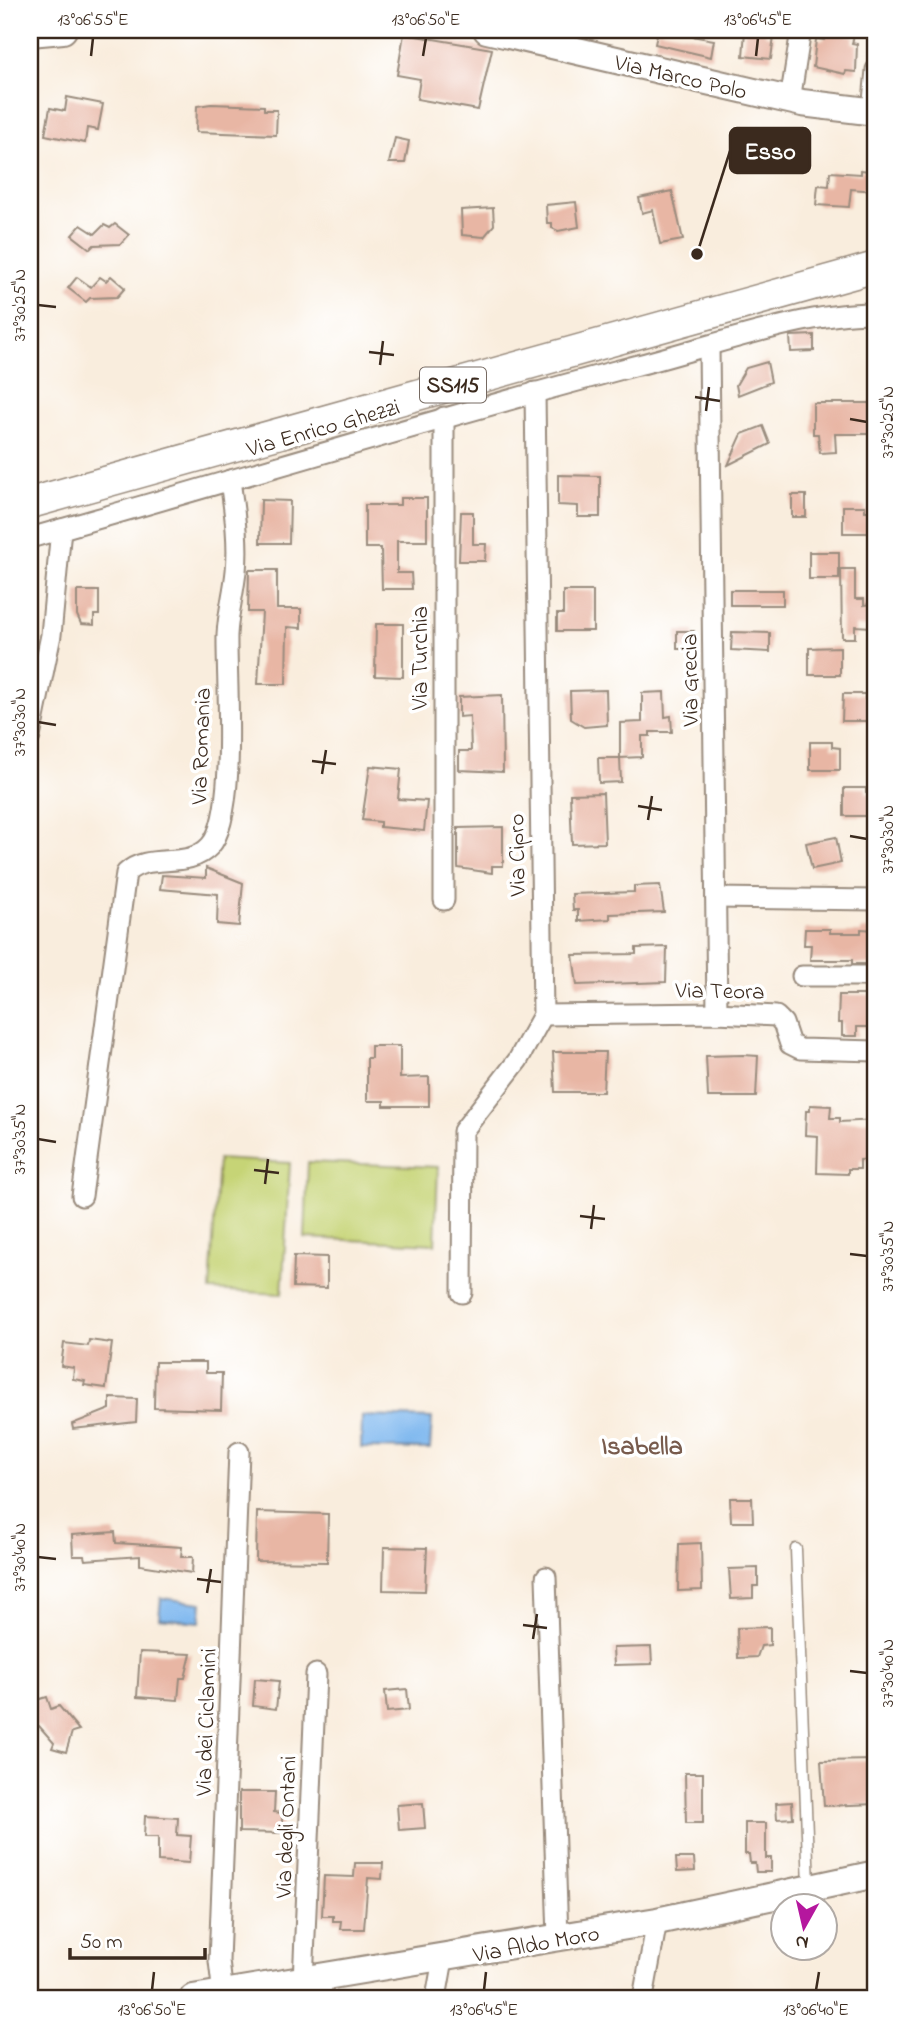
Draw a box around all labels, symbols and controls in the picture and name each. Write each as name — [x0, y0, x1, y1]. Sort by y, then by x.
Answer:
text: 13°06'55"E — [57, 8, 129, 34]
text: 13°06'50"E — [392, 8, 460, 34]
text: 13°06'45"E — [724, 8, 792, 34]
street label: Via Marco Polo — [610, 47, 750, 110]
callout: Esso — [730, 128, 810, 173]
text: Esso — [744, 136, 796, 171]
text: 37°30'25"N — [8, 269, 34, 341]
road number: SS115 — [420, 368, 486, 402]
text: 37°30'25"N — [876, 386, 902, 458]
street label: Via Enrico Ghezzi — [242, 392, 404, 467]
street label: Via Turchia — [405, 606, 438, 711]
street label: Via Grecia — [674, 633, 709, 728]
street label: Via Romania — [184, 687, 221, 806]
text: 37°30'30"N — [8, 688, 34, 756]
text: 37°30'30"N — [876, 805, 902, 873]
street label: Via Cipro — [501, 813, 536, 898]
street label: Via Teora — [674, 975, 765, 1010]
text: 37°30'35"N — [8, 1104, 34, 1174]
text: 37°30'35"N — [876, 1221, 902, 1291]
district label: Isabella — [601, 1429, 683, 1467]
text: 37°30'40"N — [8, 1523, 34, 1591]
text: 37°30'40"N — [876, 1639, 902, 1707]
street label: Via dei Ciclamini — [188, 1647, 227, 1798]
street label: Via degli Ontani — [268, 1755, 307, 1900]
north arrow — [769, 1892, 839, 1962]
scale bar — [70, 1916, 205, 1960]
street label: Via Aldo Moro — [470, 1918, 602, 1973]
text: N — [794, 1927, 810, 1956]
text: 50 m — [80, 1928, 123, 1958]
text: 13°06'50"E — [118, 1998, 186, 2024]
text: 13°06'45"E — [450, 1998, 518, 2024]
text: 13°06'40"E — [783, 1998, 849, 2024]

